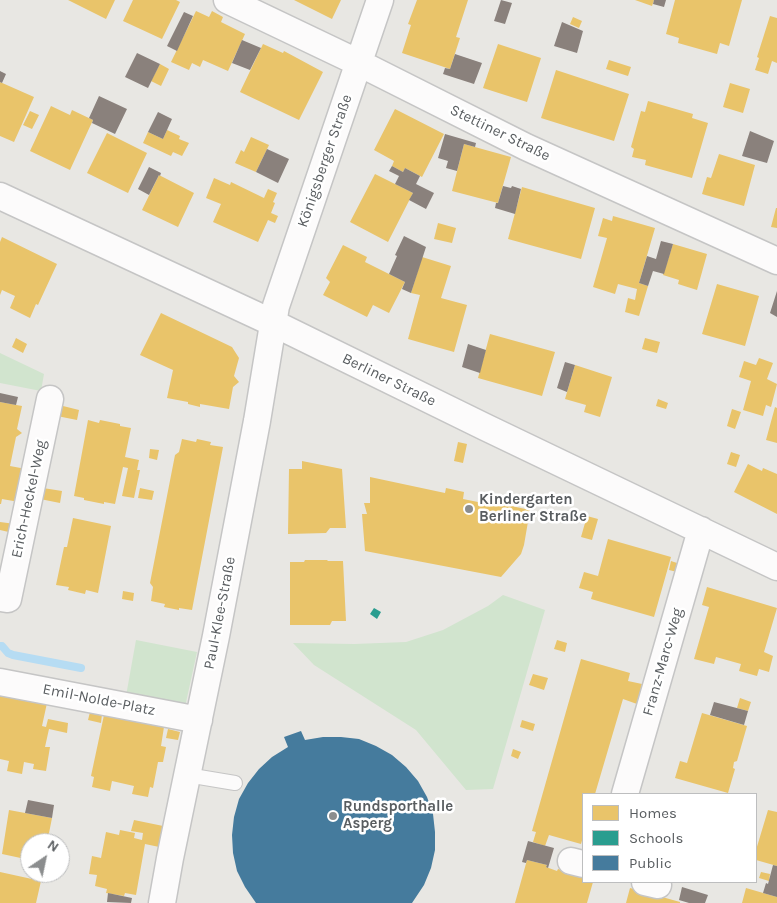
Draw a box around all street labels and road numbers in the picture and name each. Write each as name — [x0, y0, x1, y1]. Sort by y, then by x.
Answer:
street label: Königsberger Straße — [294, 92, 356, 230]
street label: Stettiner Straße — [447, 101, 553, 165]
street label: Berliner Straße — [339, 350, 439, 410]
street label: Erich-Heckel-Weg — [8, 438, 50, 560]
street label: Paul-Klee-Straße — [200, 555, 240, 671]
street label: Franz-Marc-Weg — [639, 606, 687, 718]
street label: Emil-Nolde-Platz — [41, 680, 157, 720]

